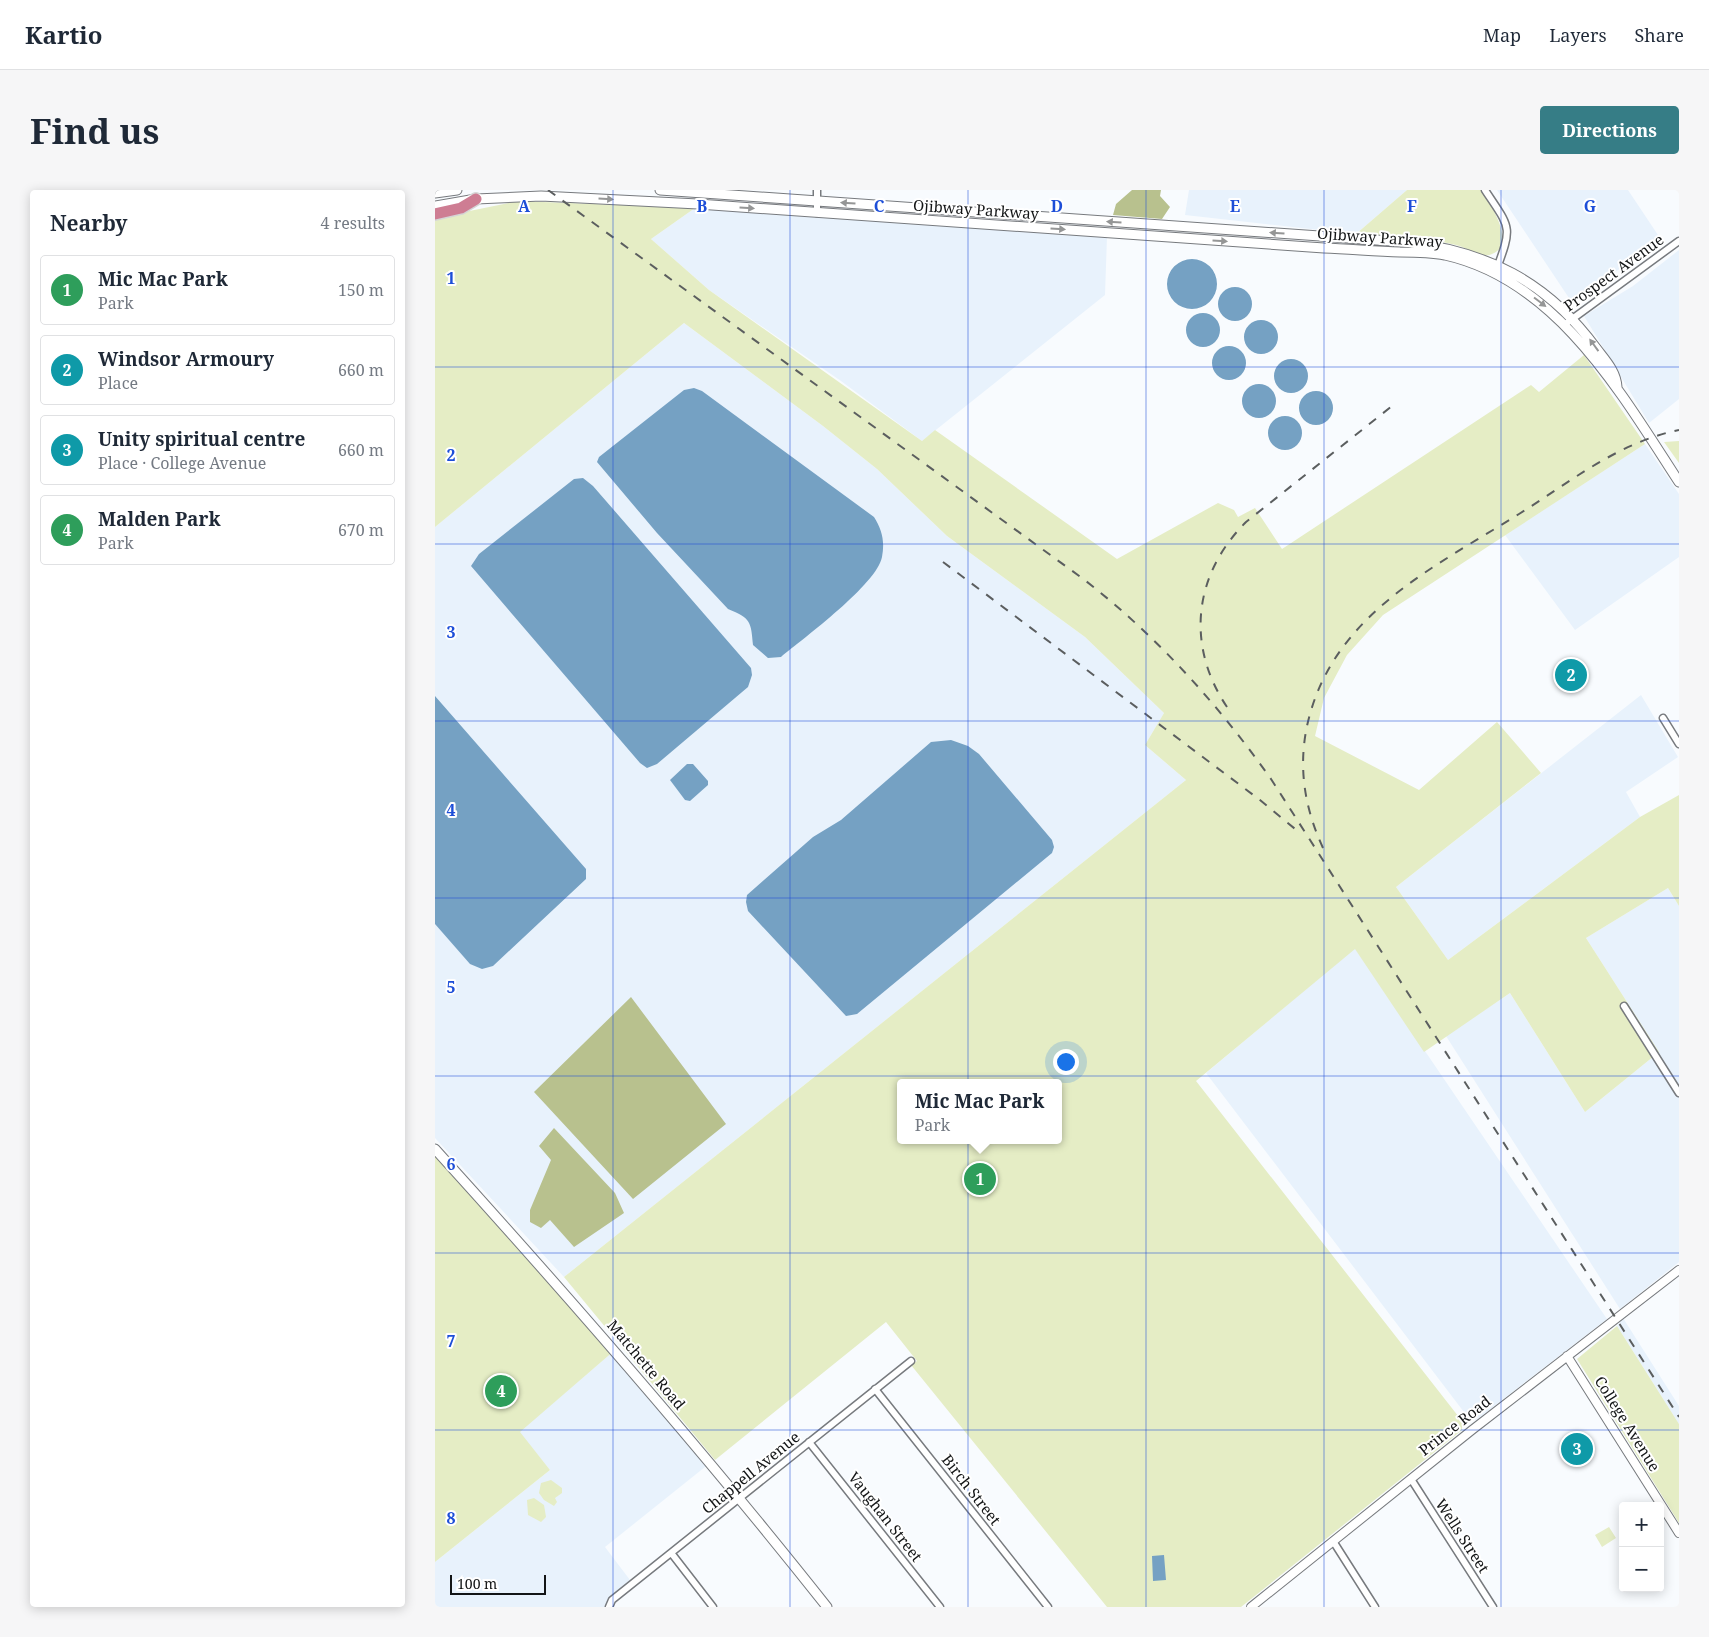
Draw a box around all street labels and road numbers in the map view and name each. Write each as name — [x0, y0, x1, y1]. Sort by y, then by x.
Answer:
street label: Ojibway Parkway — [913, 195, 1040, 223]
street label: Ojibway Parkway — [1317, 223, 1444, 251]
street label: Prospect Avenue — [1559, 229, 1667, 315]
street label: Matchette Road — [603, 1315, 690, 1413]
street label: College Avenue — [1591, 1372, 1665, 1475]
street label: Prince Road — [1414, 1391, 1494, 1460]
street label: Chappell Avenue — [697, 1427, 803, 1518]
street label: Birch Street — [938, 1450, 1006, 1529]
street label: Vaughan Street — [844, 1467, 927, 1565]
street label: Wells Street — [1431, 1495, 1494, 1576]

